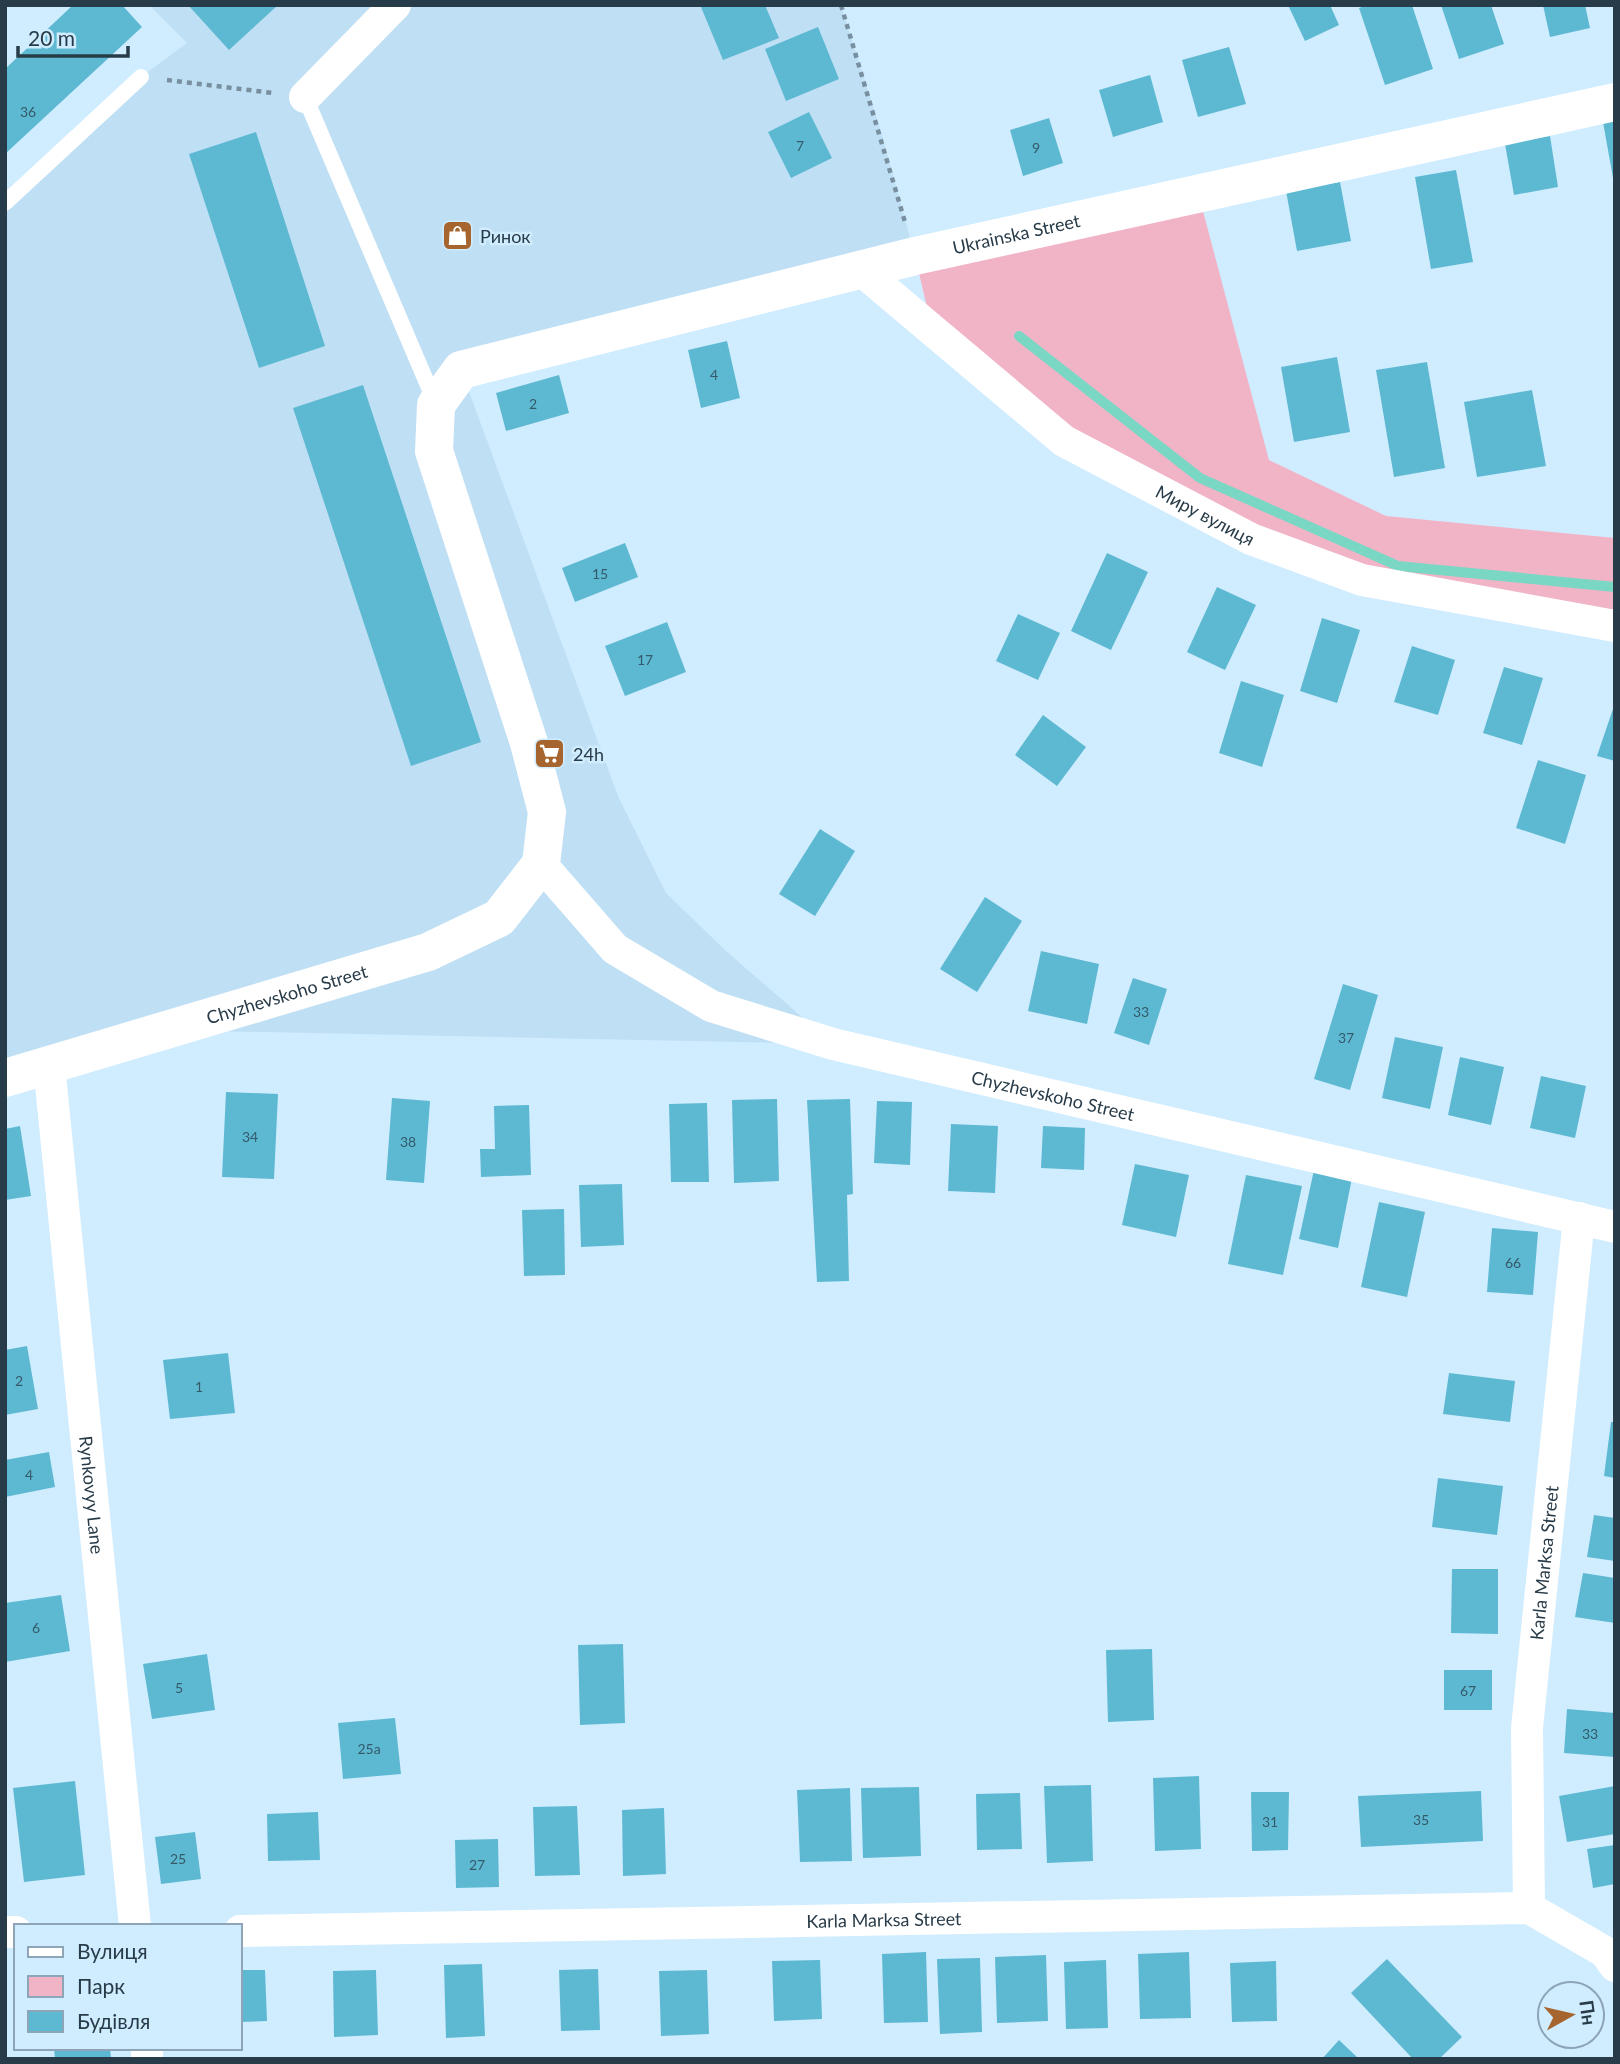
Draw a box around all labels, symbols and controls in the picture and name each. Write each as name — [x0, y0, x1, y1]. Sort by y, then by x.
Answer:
scale bar — [18, 14, 128, 58]
text: 20 m — [28, 25, 75, 50]
house number: 36 — [20, 103, 36, 120]
house number: 7 — [796, 137, 804, 154]
house number: 9 — [1032, 139, 1040, 156]
street label: Ukrainska Street — [950, 209, 1083, 258]
shop icon: Ринок — [440, 219, 474, 253]
place label: Ринок — [480, 225, 531, 247]
house number: 4 — [710, 366, 718, 383]
house number: 2 — [529, 395, 537, 412]
street label: Миру вулиця — [1152, 480, 1258, 550]
house number: 15 — [592, 565, 608, 582]
house number: 17 — [637, 651, 653, 668]
supermarket icon: 24h — [533, 737, 567, 771]
place label: 24h — [573, 743, 604, 765]
street label: Chyzhevskoho Street — [204, 960, 370, 1028]
house number: 33 — [1133, 1003, 1149, 1020]
house number: 37 — [1338, 1029, 1354, 1046]
street label: Chyzhevskoho Street — [969, 1066, 1137, 1125]
house number: 34 — [242, 1128, 258, 1145]
house number: 38 — [400, 1133, 416, 1150]
house number: 66 — [1505, 1254, 1521, 1271]
house number: 2 — [15, 1372, 23, 1389]
house number: 1 — [195, 1378, 203, 1395]
street label: Rynkovyy Lane — [75, 1435, 109, 1555]
house number: 4 — [25, 1466, 33, 1483]
street label: Karla Marksa Street — [1525, 1484, 1563, 1641]
house number: 6 — [32, 1619, 40, 1636]
house number: 5 — [175, 1679, 183, 1696]
house number: 67 — [1460, 1682, 1476, 1699]
house number: 33 — [1582, 1725, 1598, 1742]
house number: 25а — [357, 1740, 381, 1757]
house number: 35 — [1413, 1811, 1429, 1828]
house number: 31 — [1262, 1813, 1278, 1830]
house number: 25 — [170, 1850, 186, 1867]
house number: 27 — [469, 1856, 485, 1873]
street label: Karla Marksa Street — [806, 1907, 962, 1932]
legend — [14, 1924, 242, 2050]
text: Вулиця — [77, 1938, 148, 1963]
text: Парк — [77, 1973, 125, 1998]
north arrow — [1536, 1980, 1606, 2050]
text: Пн — [1575, 1999, 1601, 2026]
text: Будівля — [77, 2008, 150, 2033]

